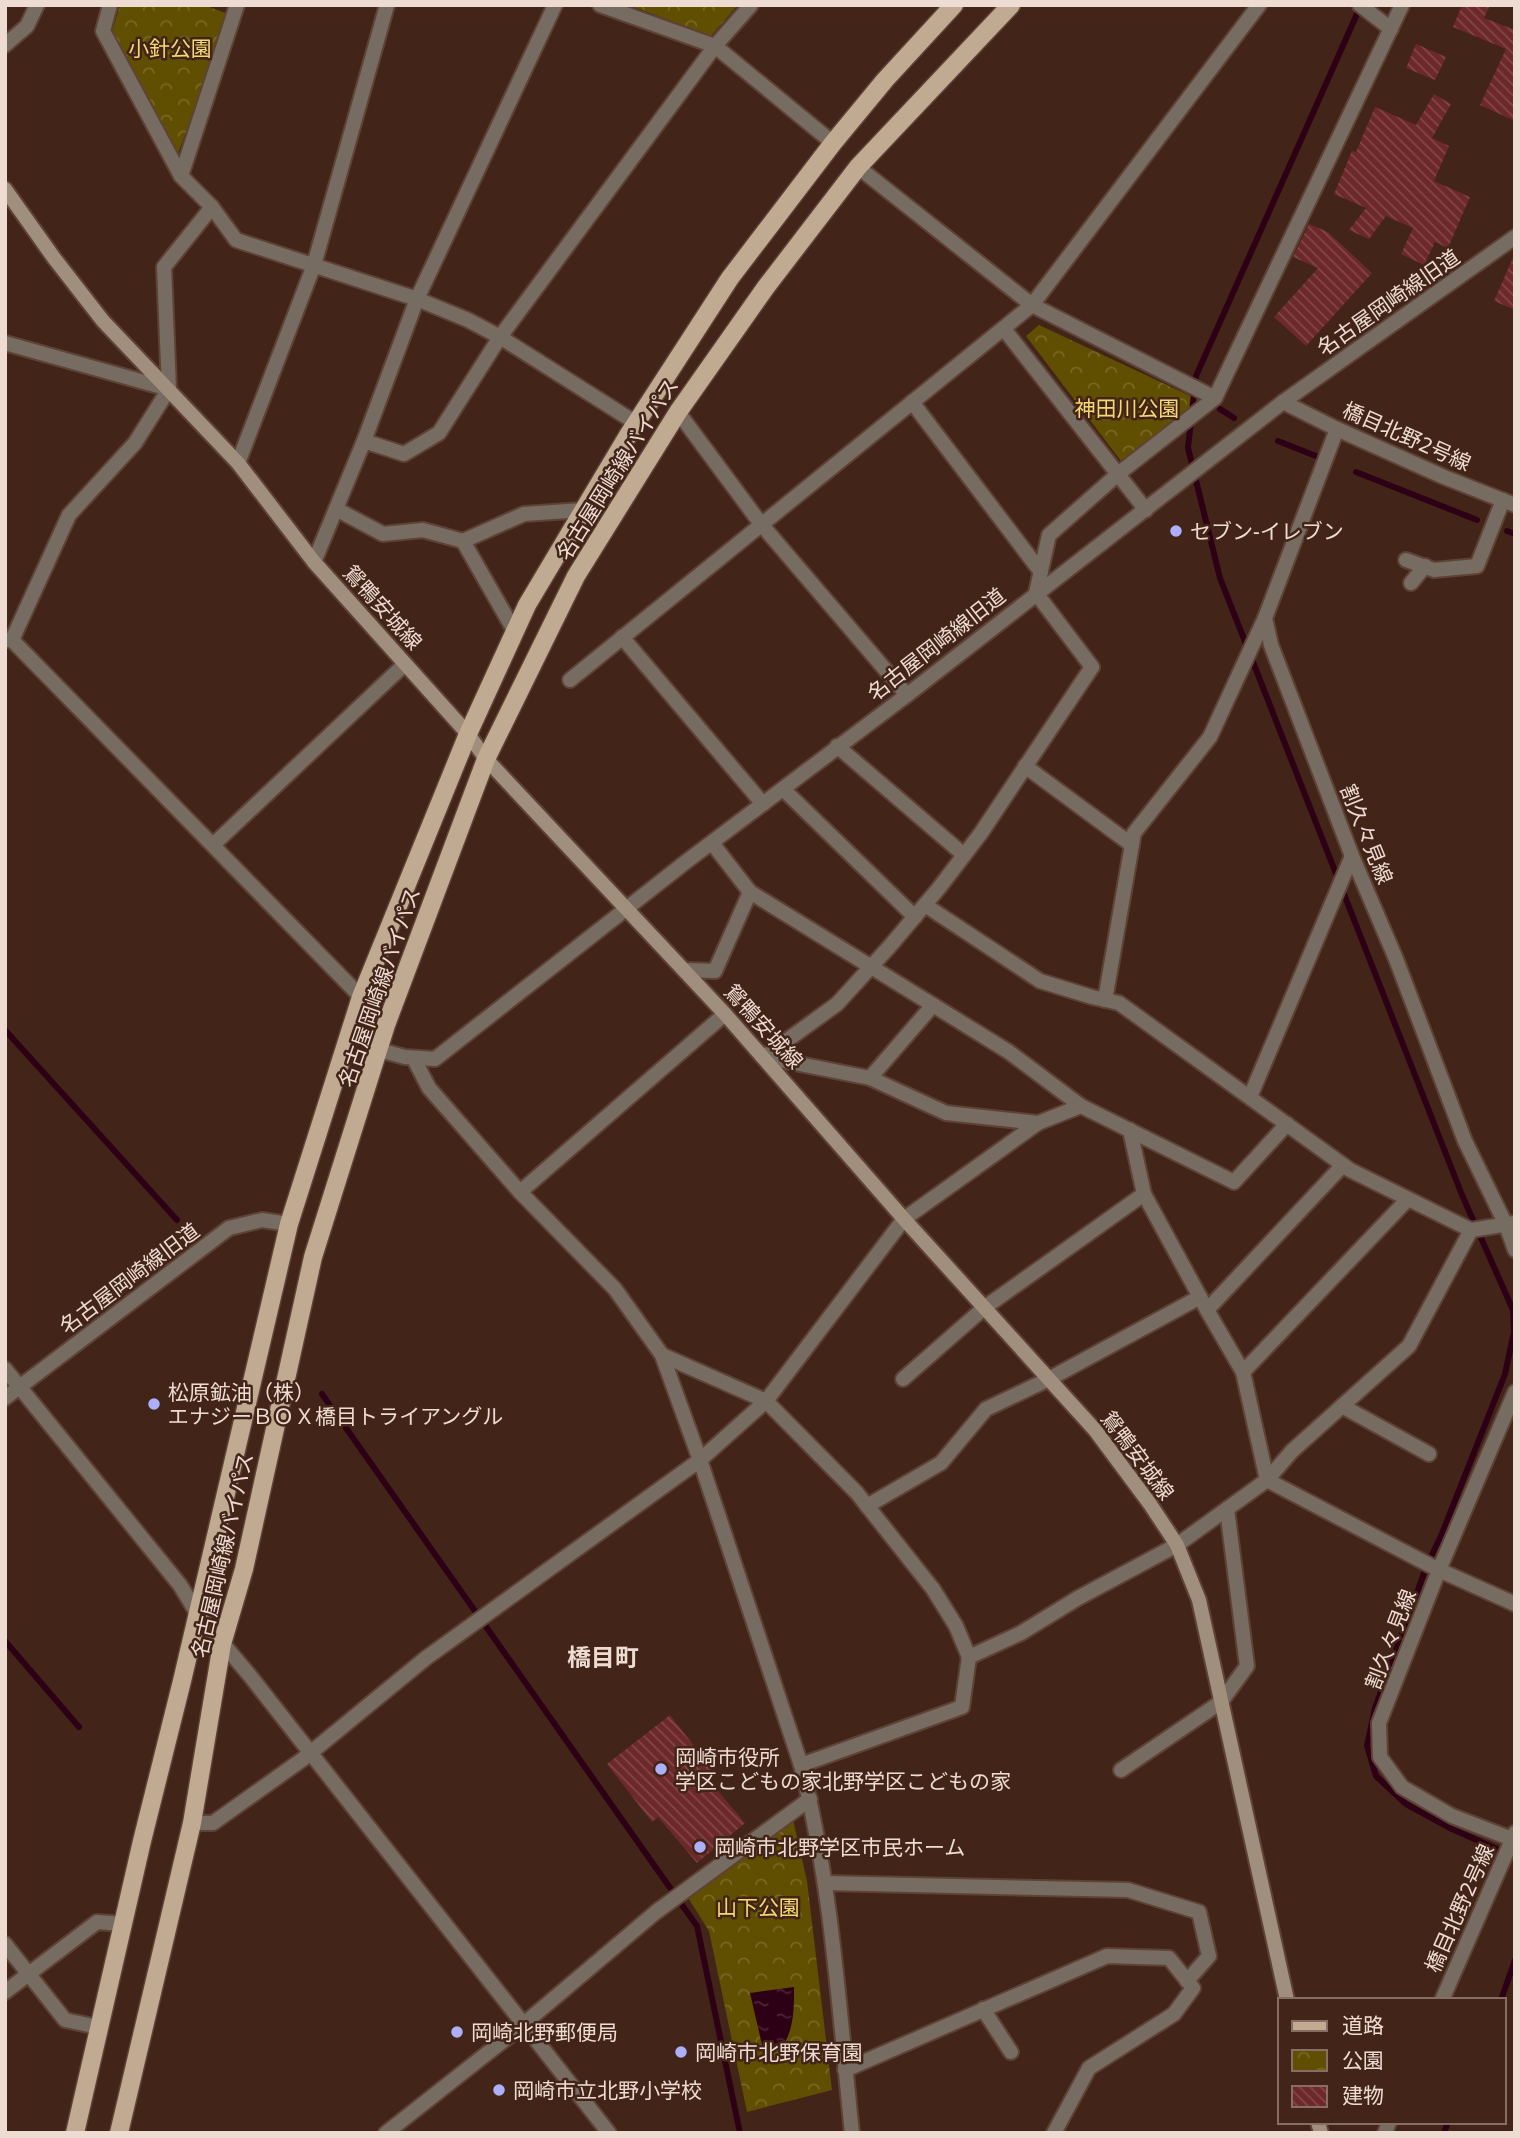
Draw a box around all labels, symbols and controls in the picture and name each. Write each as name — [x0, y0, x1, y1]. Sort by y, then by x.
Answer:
park label: 小針公園 — [128, 34, 212, 62]
street label: 名古屋岡崎線旧道 — [1311, 242, 1465, 362]
street label: 名古屋岡崎線バイパス — [550, 373, 684, 565]
park label: 神田川公園 — [1075, 394, 1180, 422]
street label: 橋目北野2号線 — [1338, 395, 1476, 477]
place label: セブン-イレブン — [1190, 517, 1344, 545]
marker: セブン-イレブン — [1168, 523, 1184, 539]
street label: 鴛鴨安城線 — [337, 559, 429, 655]
street label: 名古屋岡崎線旧道 — [861, 581, 1011, 707]
street label: 割久々見線 — [1334, 780, 1400, 888]
street label: 名古屋岡崎線バイパス — [332, 883, 426, 1091]
street label: 鴛鴨安城線 — [718, 978, 810, 1074]
street label: 名古屋岡崎線旧道 — [53, 1216, 205, 1340]
place label: 松原鉱油（株） エナジーＢＯＸ橋目トライアングル — [168, 1378, 503, 1430]
marker: 松原鉱油（株） エナジーＢＯＸ橋目トライアングル — [146, 1396, 162, 1412]
street label: 鴛鴨安城線 — [1095, 1405, 1181, 1505]
street label: 名古屋岡崎線バイパス — [185, 1450, 259, 1660]
street label: 割久々見線 — [1358, 1585, 1422, 1693]
district label: 橋目町 — [567, 1640, 639, 1673]
place label: 岡崎市役所 学区こどもの家北野学区こどもの家 — [675, 1743, 1011, 1795]
marker: 岡崎市役所 学区こどもの家北野学区こどもの家 — [653, 1761, 669, 1777]
place label: 岡崎市北野学区市民ホーム — [714, 1833, 965, 1861]
marker: 岡崎市北野学区市民ホーム — [692, 1839, 708, 1855]
street label: 橋目北野2号線 — [1418, 1839, 1500, 1977]
park label: 山下公園 — [716, 1893, 800, 1921]
legend — [1278, 1998, 1506, 2124]
text: 道路 — [1342, 2011, 1384, 2039]
place label: 岡崎北野郵便局 — [471, 2018, 618, 2046]
marker: 岡崎北野郵便局 — [449, 2024, 465, 2040]
place label: 岡崎市北野保育園 — [695, 2038, 863, 2066]
marker: 岡崎市北野保育園 — [673, 2044, 689, 2060]
text: 公園 — [1342, 2046, 1384, 2074]
place label: 岡崎市立北野小学校 — [513, 2076, 702, 2104]
text: 建物 — [1342, 2081, 1384, 2109]
marker: 岡崎市立北野小学校 — [491, 2082, 507, 2098]

